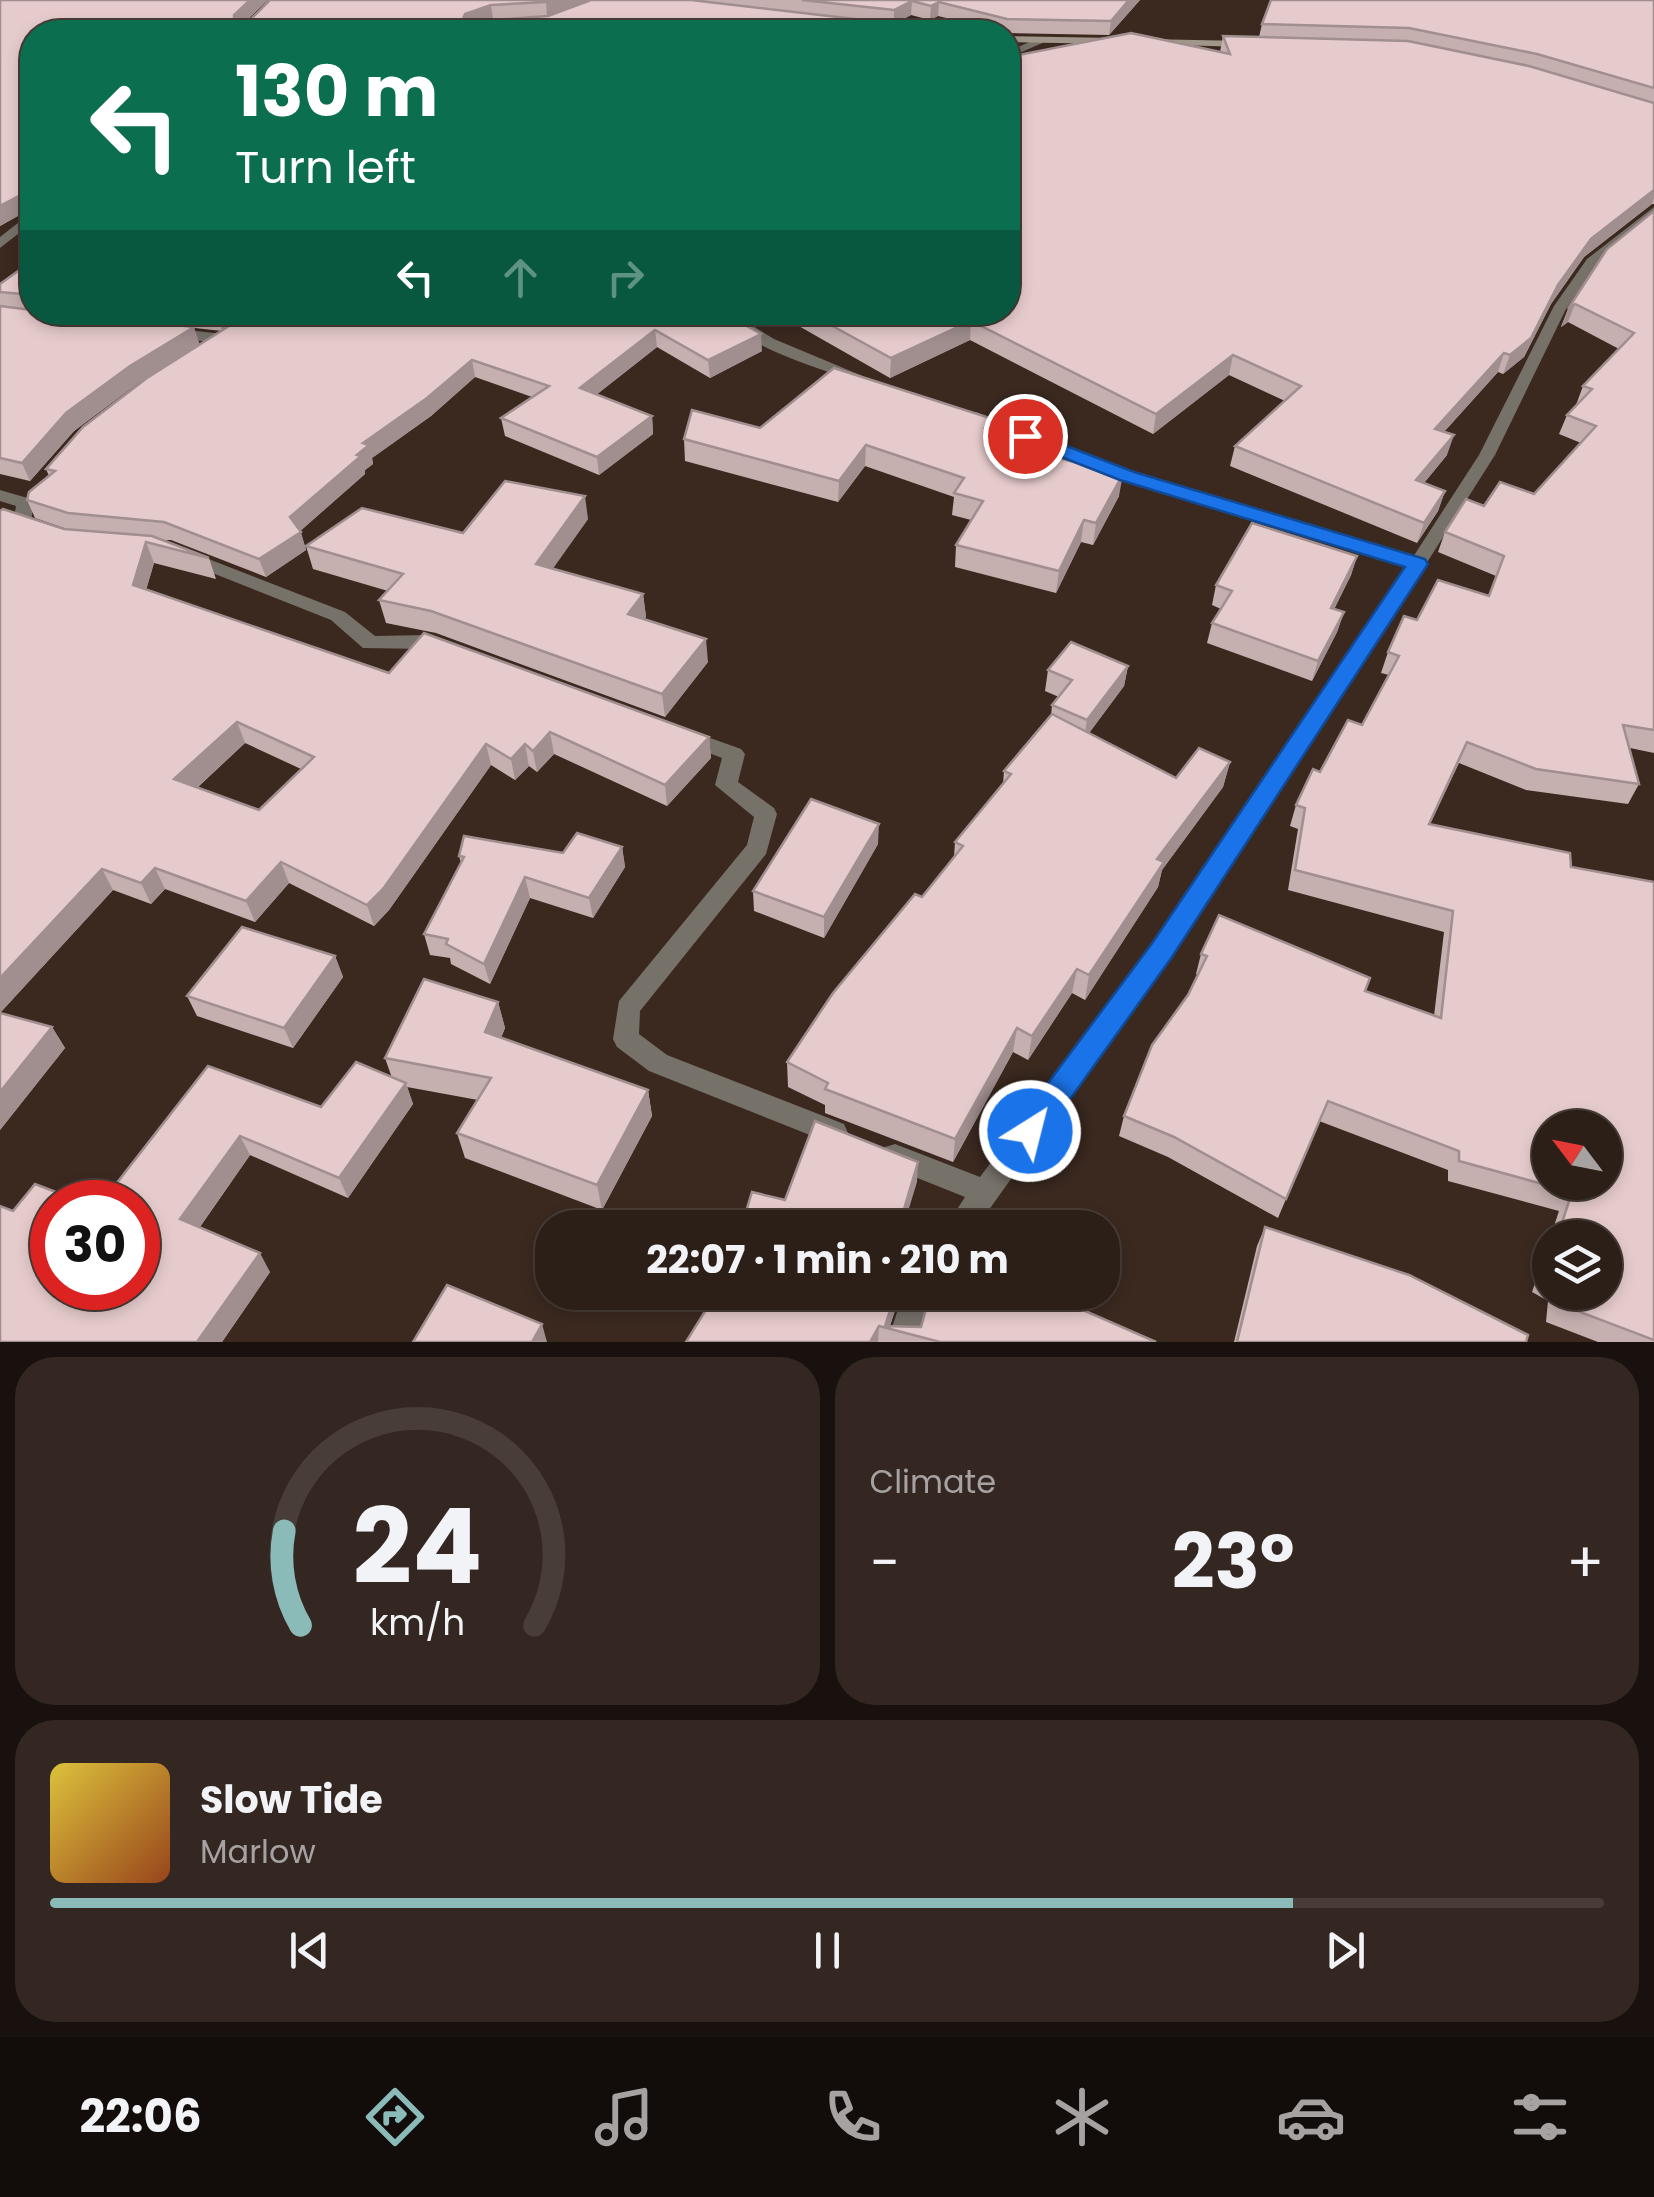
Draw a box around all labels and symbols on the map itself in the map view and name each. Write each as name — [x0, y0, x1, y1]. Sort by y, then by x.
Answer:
pin — [983, 394, 1068, 479]
position arrow — [978, 1079, 1082, 1183]
north arrow — [1532, 1110, 1622, 1200]
speed limit sign: 30 — [30, 1180, 160, 1310]

